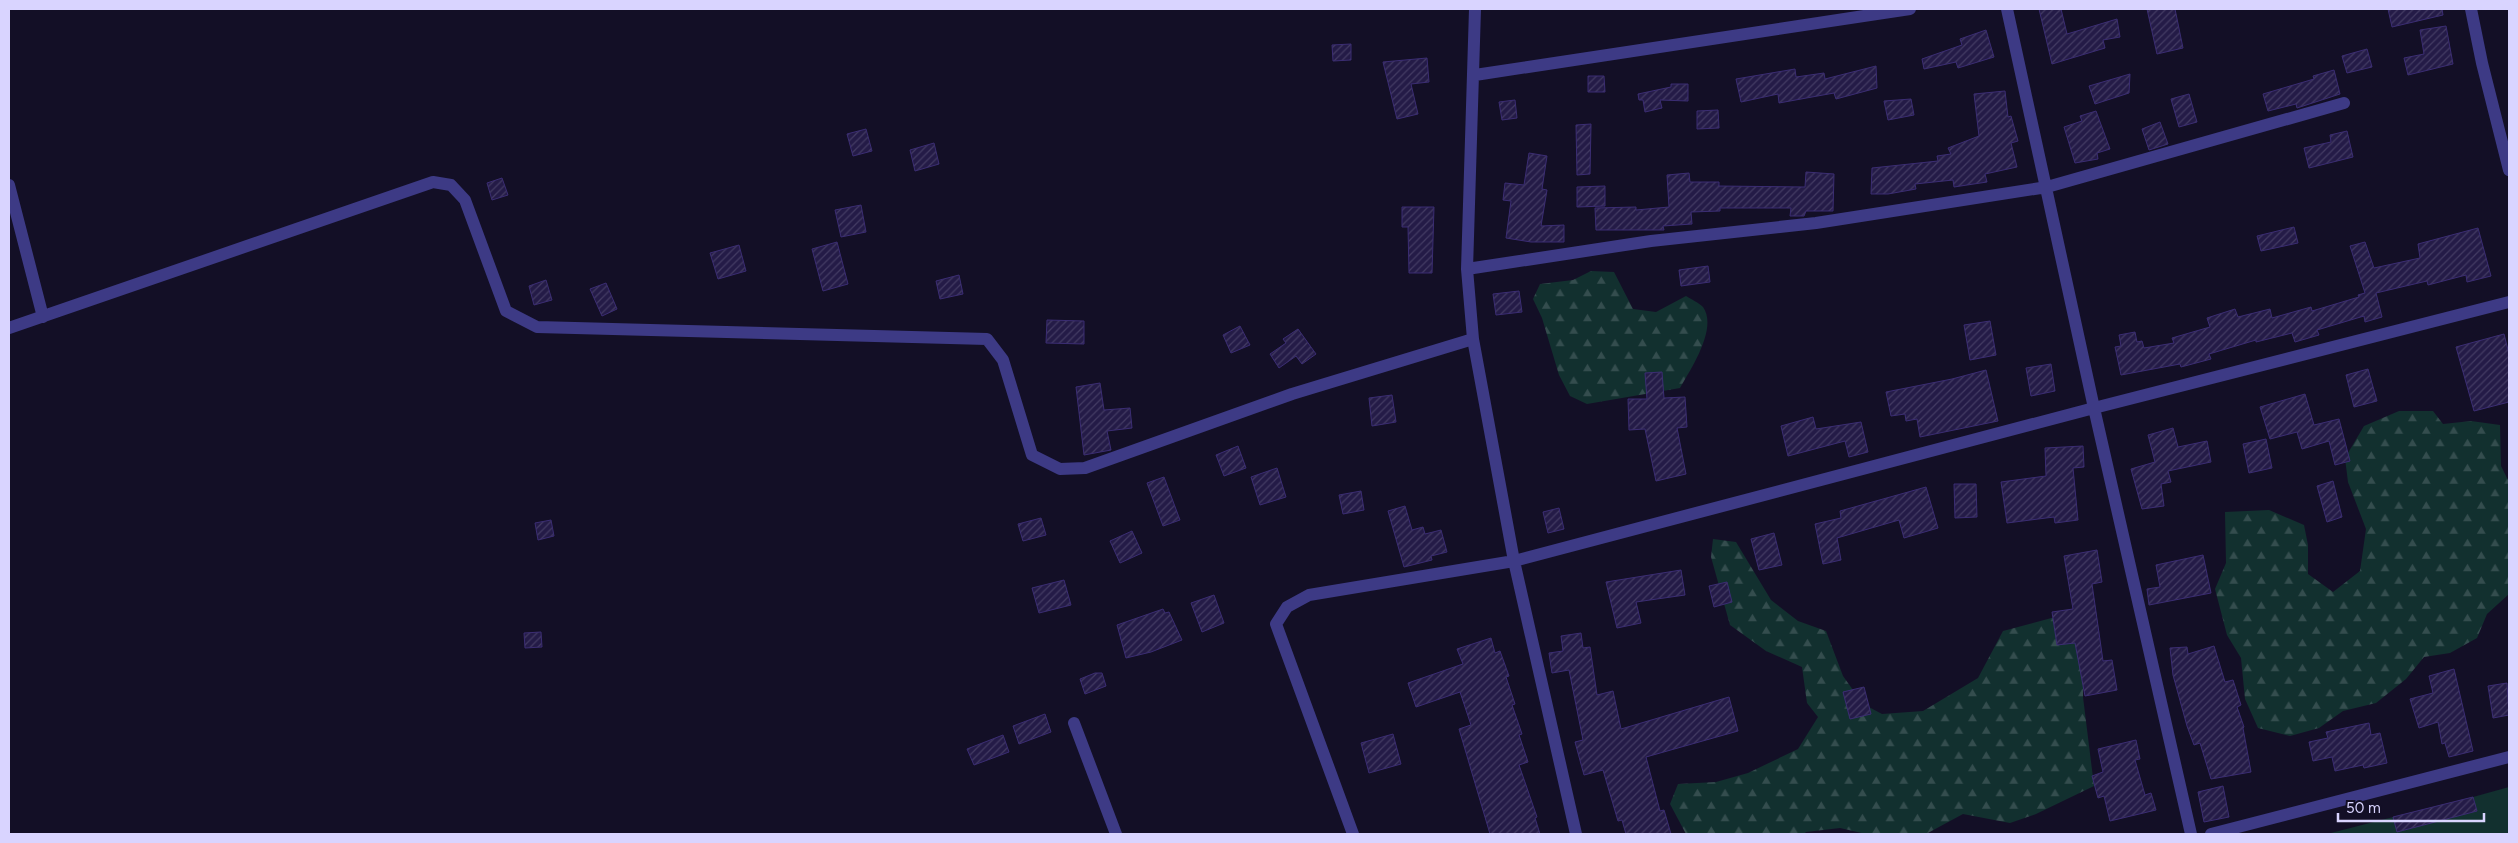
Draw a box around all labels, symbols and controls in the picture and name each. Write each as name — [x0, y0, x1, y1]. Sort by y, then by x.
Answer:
scale bar — [2338, 790, 2484, 822]
text: 50 m — [2346, 799, 2381, 817]

